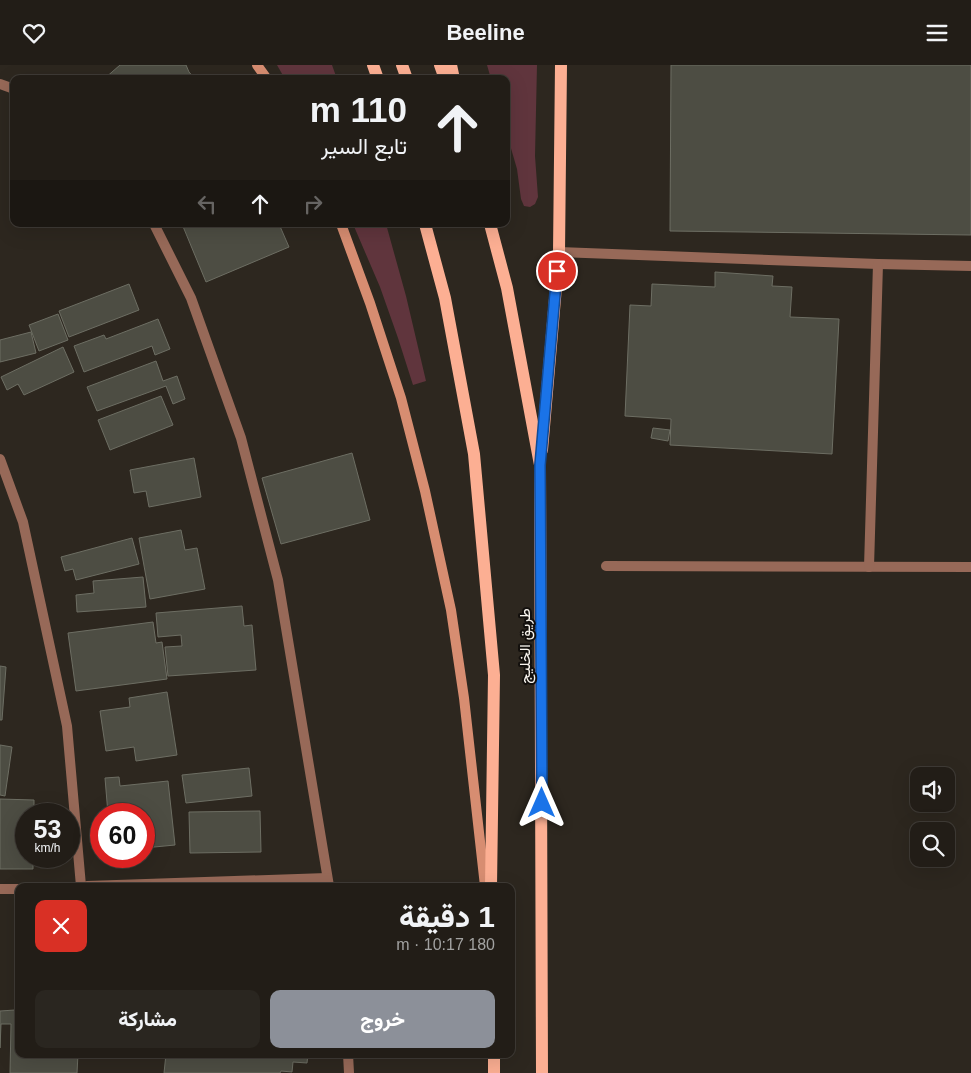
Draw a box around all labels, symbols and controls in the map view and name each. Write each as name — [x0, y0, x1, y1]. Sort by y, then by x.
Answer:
icon: heart — [20, 19, 48, 47]
icon: menu — [923, 19, 951, 47]
text: Beeline — [446, 20, 525, 45]
text: 110 m — [310, 90, 407, 129]
icon: ahead — [425, 95, 490, 160]
text: تابع السير — [321, 134, 407, 159]
icon: left — [193, 190, 221, 218]
icon: ahead — [246, 190, 274, 218]
icon: right — [299, 190, 327, 218]
pin — [536, 250, 578, 292]
icon: arrive — [543, 257, 571, 285]
street label: طريق الخليج — [516, 608, 536, 684]
map controls — [910, 767, 955, 867]
button: sound — [910, 767, 955, 812]
position arrow — [515, 776, 567, 828]
speed limit sign: 60 — [90, 803, 155, 868]
text: 53 — [34, 815, 61, 843]
button: search — [910, 822, 955, 867]
text: km/h — [34, 841, 61, 855]
button: close — [35, 900, 87, 952]
text: 1 دقيقة — [399, 900, 495, 933]
text: 180 m · 10:17 — [396, 936, 495, 953]
button: مشاركة — [35, 990, 260, 1048]
button: خروج — [270, 990, 495, 1048]

